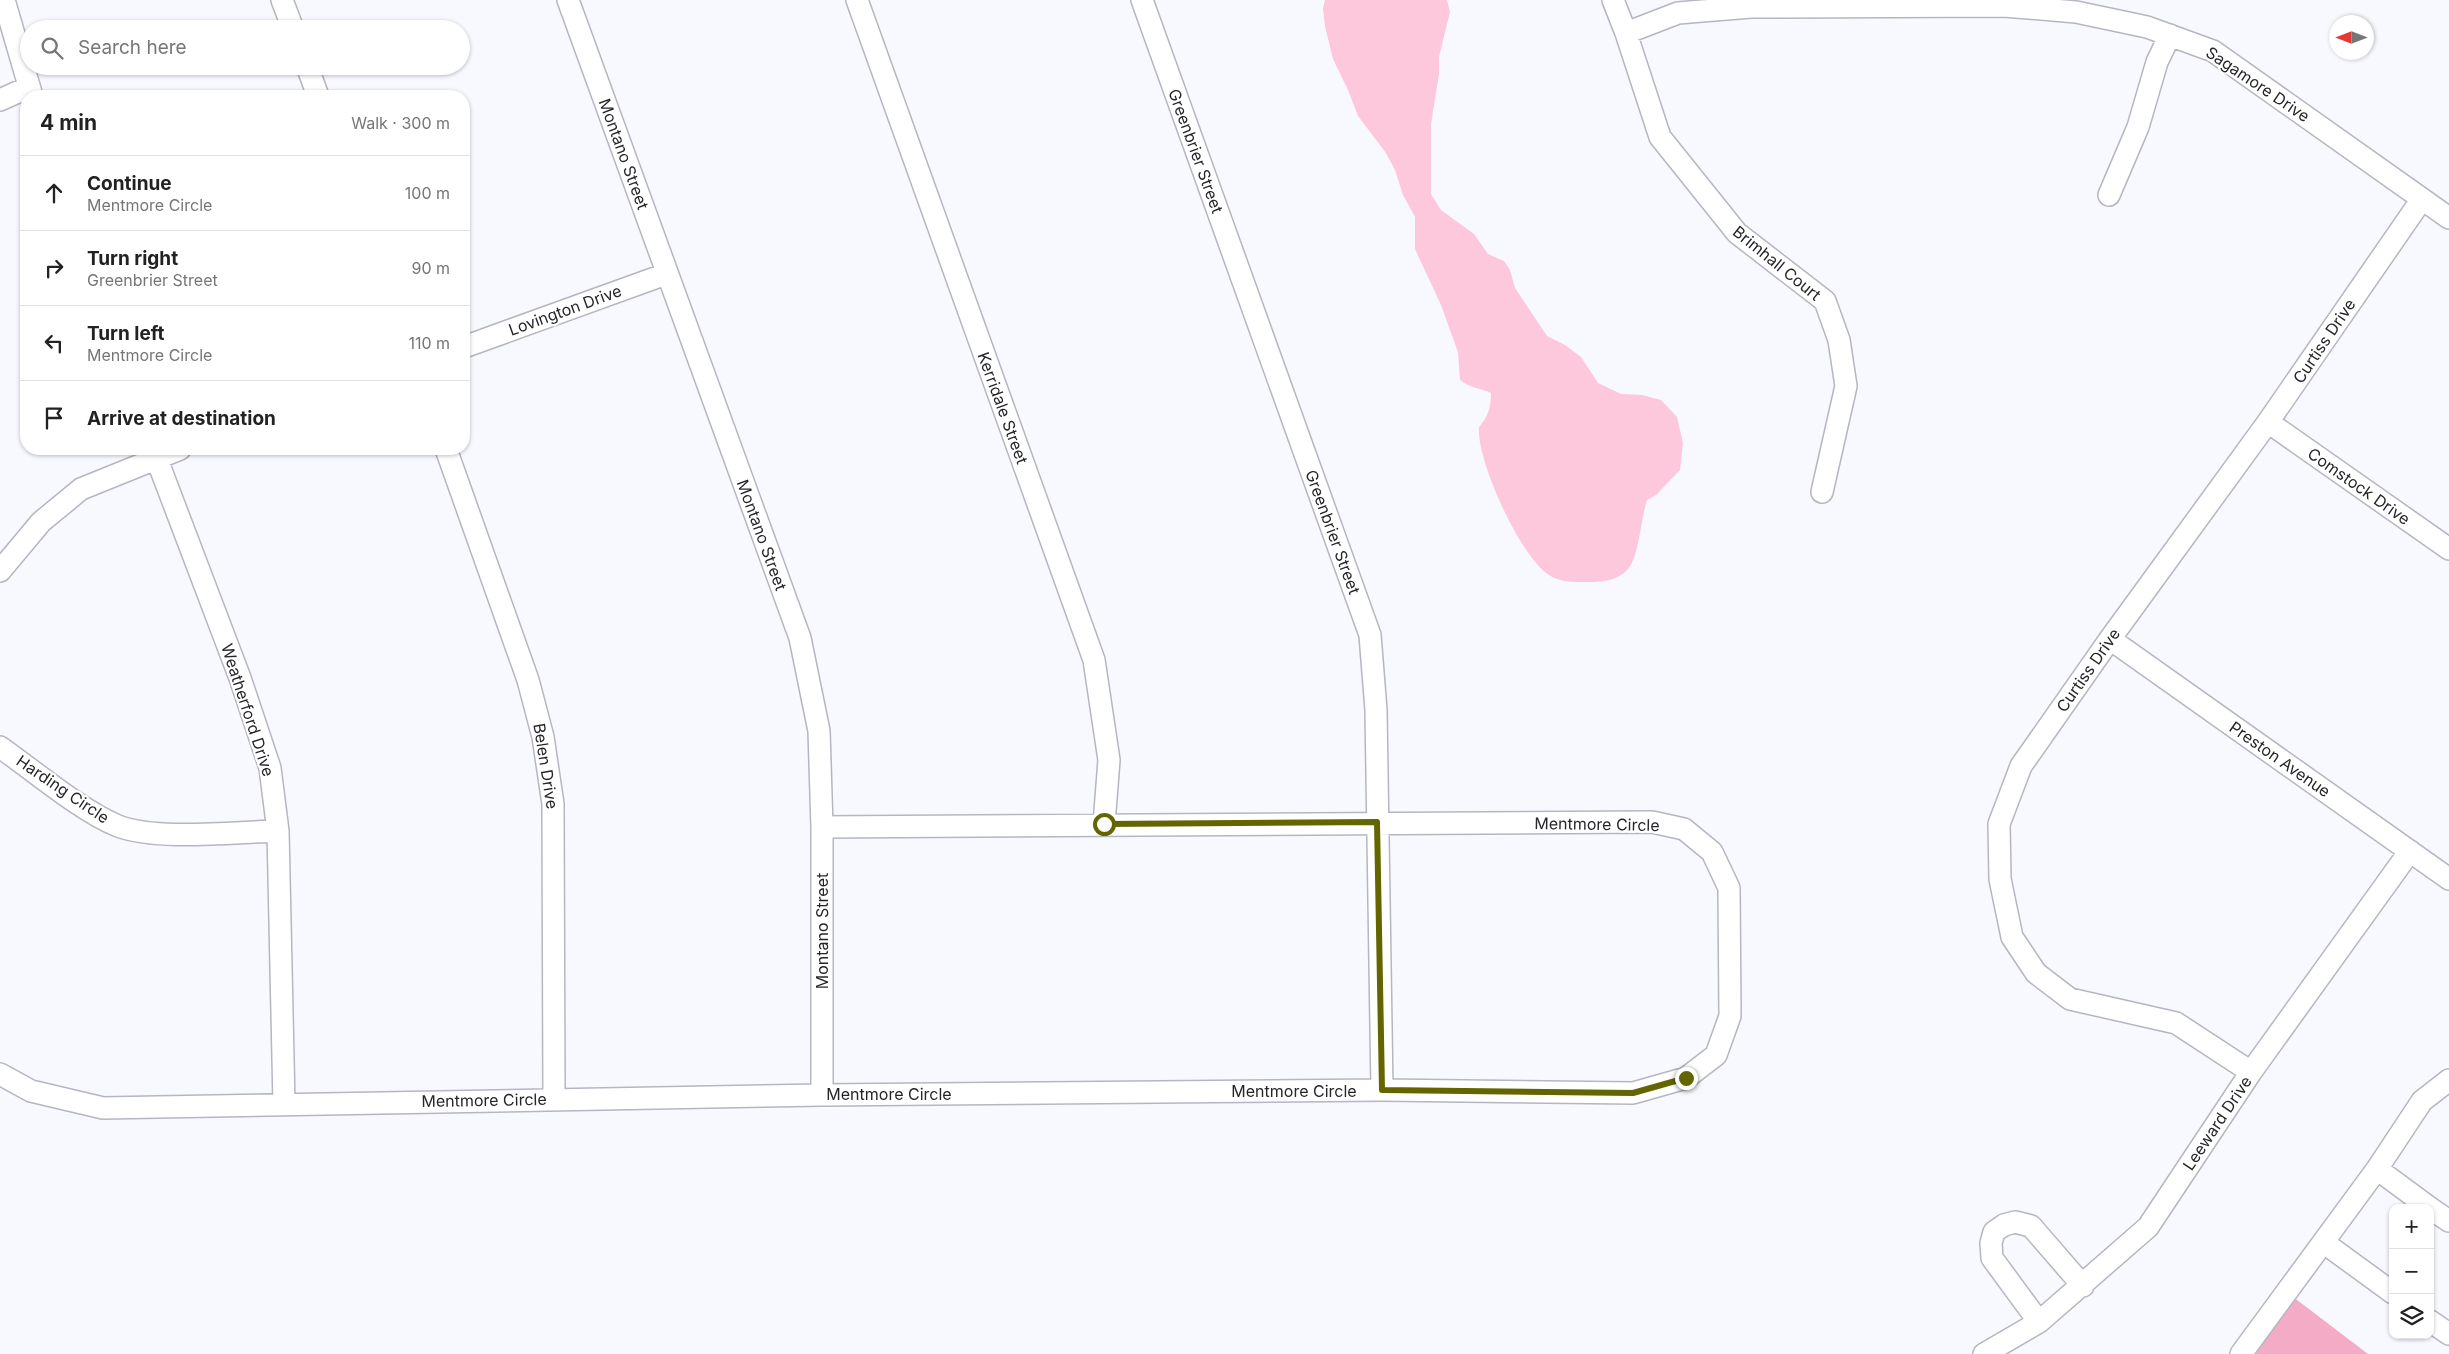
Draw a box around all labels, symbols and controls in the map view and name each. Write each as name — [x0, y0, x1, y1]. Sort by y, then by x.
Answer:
north arrow — [2329, 15, 2374, 60]
search box — [20, 20, 470, 75]
icon: search — [38, 34, 66, 62]
text: Search here — [78, 36, 187, 59]
street label: Sagamore Drive — [2202, 42, 2314, 126]
street label: Greenbrier Street — [1164, 86, 1228, 216]
street label: Montano Street — [595, 96, 653, 212]
text: 4 min — [40, 110, 97, 135]
text: Walk · 300 m — [351, 113, 450, 133]
text: Continue — [87, 172, 172, 195]
icon: ahead — [40, 179, 68, 207]
text: 100 m — [405, 183, 450, 203]
text: Mentmore Circle — [87, 195, 212, 215]
street label: Brimhall Court — [1729, 221, 1825, 305]
text: Turn right — [87, 247, 178, 270]
icon: right — [40, 254, 68, 282]
text: 90 m — [411, 258, 450, 278]
text: Greenbrier Street — [87, 270, 218, 290]
street label: Lovington Drive — [506, 280, 624, 340]
street label: Curtiss Drive — [2288, 295, 2360, 387]
text: Turn left — [87, 322, 165, 345]
icon: left — [40, 329, 68, 357]
text: 110 m — [408, 333, 450, 353]
text: Mentmore Circle — [87, 345, 212, 365]
street label: Kerridale Street — [974, 349, 1032, 467]
icon: arrive — [40, 404, 68, 432]
text: Arrive at destination — [87, 407, 276, 430]
street label: Comstock Drive — [2304, 443, 2414, 529]
street label: Greenbrier Street — [1301, 467, 1365, 597]
street label: Montano Street — [733, 477, 791, 593]
street label: Curtiss Drive — [2052, 624, 2124, 716]
street label: Weatherford Drive — [217, 641, 279, 779]
street label: Preston Avenue — [2226, 717, 2334, 801]
street label: Belen Drive — [529, 722, 563, 810]
street label: Harding Circle — [13, 751, 113, 827]
route start — [1093, 813, 1116, 836]
street label: Mentmore Circle — [1534, 813, 1660, 835]
street label: Montano Street — [812, 873, 832, 989]
route end — [1675, 1067, 1698, 1090]
street label: Leeward Drive — [2178, 1072, 2256, 1174]
street label: Mentmore Circle — [1231, 1081, 1357, 1101]
street label: Mentmore Circle — [826, 1084, 952, 1104]
street label: Mentmore Circle — [421, 1089, 547, 1111]
map controls — [2389, 1204, 2434, 1339]
button: + — [2389, 1204, 2434, 1249]
button: − — [2389, 1249, 2434, 1294]
button: layers — [2389, 1294, 2434, 1339]

